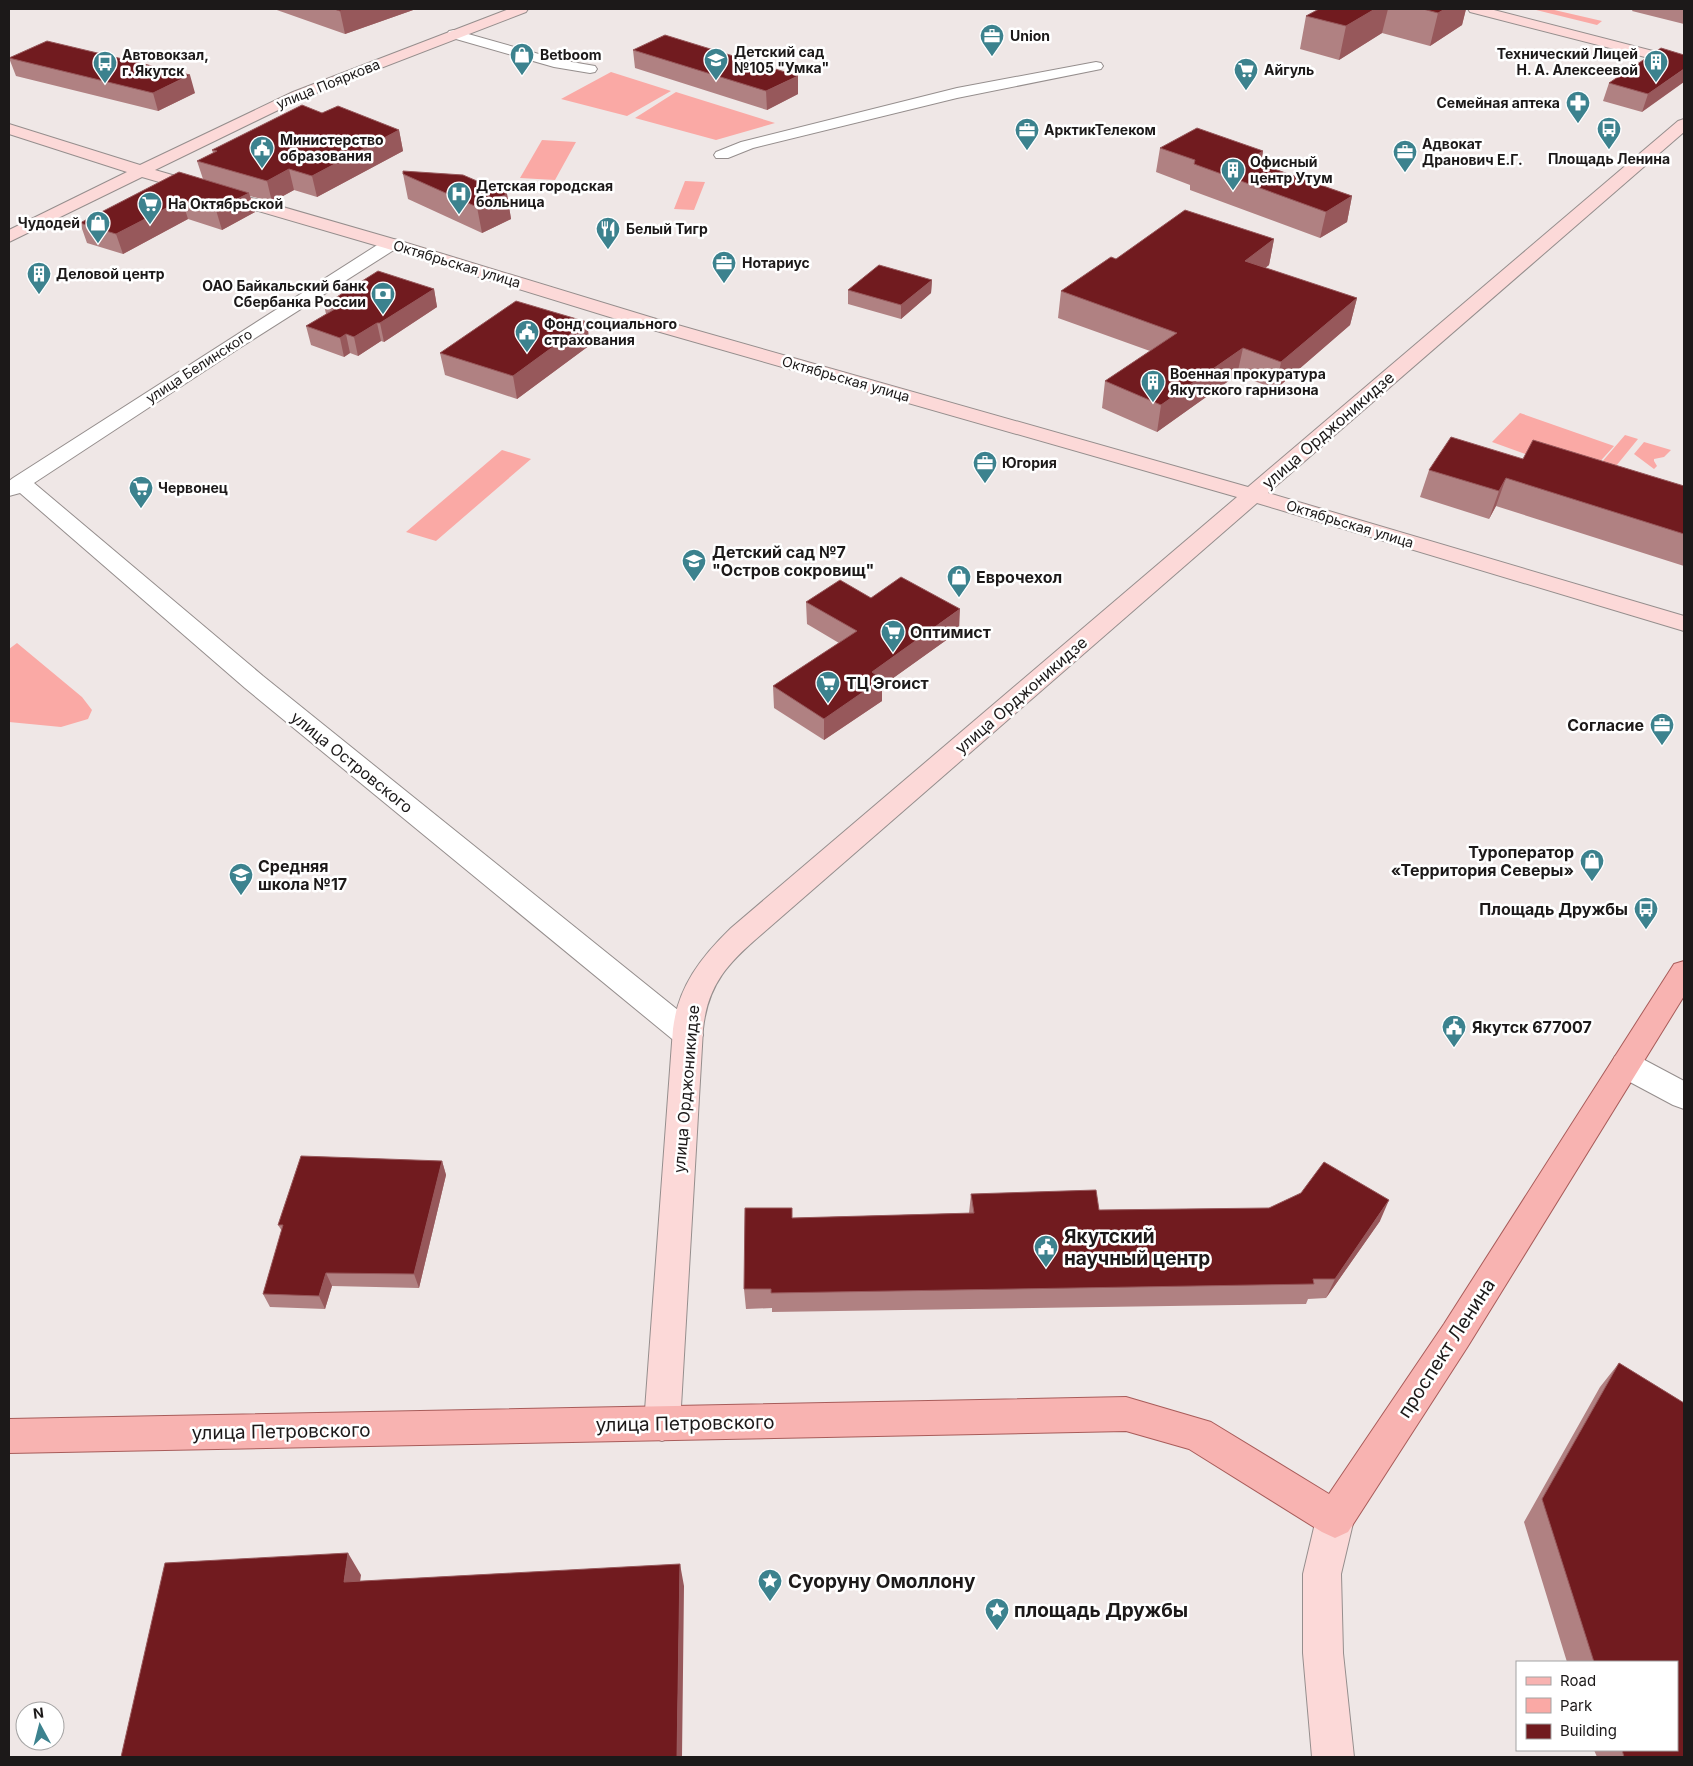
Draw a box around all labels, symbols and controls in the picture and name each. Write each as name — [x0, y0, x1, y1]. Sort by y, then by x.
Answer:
office icon: Union — [979, 23, 1005, 57]
place label: Union — [1010, 27, 1050, 44]
shop icon: Betboom — [509, 42, 535, 76]
place label: Детский сад №105 "Умка" — [734, 43, 829, 76]
place label: Технический Лицей Н. А. Алексеевой — [1497, 45, 1638, 78]
place label: Автовокзал, г. Якутск — [122, 46, 209, 79]
place label: Betboom — [540, 46, 602, 63]
school or university icon: Детский сад №105 "Умка" — [703, 47, 729, 81]
building icon: Технический Лицей Н. А. Алексеевой — [1643, 49, 1669, 83]
bus stop icon: Автовокзал, г. Якутск — [92, 50, 118, 84]
street label: улица Пояркова — [273, 55, 382, 112]
supermarket icon: Айгуль — [1233, 57, 1259, 91]
place label: Айгуль — [1264, 61, 1314, 78]
pharmacy icon: Семейная аптека — [1565, 90, 1591, 124]
place label: Семейная аптека — [1436, 94, 1560, 111]
bus stop icon: Площадь Ленина — [1596, 116, 1622, 150]
office icon: АрктикТелеком — [1014, 117, 1040, 151]
place label: АрктикТелеком — [1044, 121, 1156, 138]
place label: Министерство образования — [280, 131, 384, 164]
public building icon: Министерство образования — [249, 135, 275, 169]
place label: Адвокат Дранович Е.Г. — [1422, 135, 1523, 168]
office icon: Адвокат Дранович Е.Г. — [1392, 139, 1418, 173]
place label: Площадь Ленина — [1548, 150, 1670, 167]
place label: Офисный центр Утум — [1250, 153, 1333, 186]
building icon: Офисный центр Утум — [1220, 157, 1246, 191]
place label: Детская городская больница — [476, 177, 613, 210]
hospital icon: Детская городская больница — [446, 181, 472, 215]
supermarket icon: На Октябрьской — [137, 191, 163, 225]
place label: На Октябрьской — [168, 195, 283, 212]
shop icon: Чудодей — [85, 210, 111, 244]
place label: Чудодей — [18, 214, 80, 231]
restaurant icon: Белый Тигр — [595, 216, 621, 250]
place label: Белый Тигр — [626, 220, 708, 237]
street label: Октябрьская улица — [391, 236, 523, 291]
office icon: Нотариус — [711, 250, 737, 284]
place label: Нотариус — [742, 254, 810, 271]
building icon: Деловой центр — [26, 261, 52, 295]
place label: Деловой центр — [56, 265, 165, 282]
place label: ОАО Байкальский банк Сбербанка России — [202, 277, 367, 310]
bank icon: ОАО Байкальский банк Сбербанка России — [370, 281, 396, 315]
place label: Фонд социального страхования — [544, 315, 678, 348]
public building icon: Фонд социального страхования — [514, 319, 540, 353]
street label: улица Белинского — [142, 325, 255, 406]
street label: Октябрьская улица — [780, 352, 912, 405]
place label: Военная прокуратура Якутского гарнизона — [1170, 365, 1326, 398]
street label: улица Орджоникидзе — [1258, 367, 1398, 493]
building icon: Военная прокуратура Якутского гарнизона — [1140, 369, 1166, 403]
office icon: Югория — [972, 450, 998, 484]
place label: Югория — [1002, 454, 1057, 471]
supermarket icon: Червонец — [128, 475, 154, 509]
place label: Червонец — [158, 479, 228, 496]
street label: Октябрьская улица — [1284, 496, 1416, 551]
place label: Детский сад №7 "Остров сокровищ" — [712, 542, 874, 580]
school or university icon: Детский сад №7 "Остров сокровищ" — [681, 548, 707, 582]
shop icon: Еврочехол — [946, 564, 972, 598]
place label: Еврочехол — [976, 567, 1062, 587]
supermarket icon: Оптимист — [880, 619, 906, 653]
place label: Оптимист — [910, 622, 991, 642]
street label: улица Орджоникидзе — [951, 632, 1091, 758]
supermarket icon: ТЦ Эгоист — [815, 670, 841, 704]
place label: ТЦ Эгоист — [846, 673, 929, 693]
street label: улица Островского — [287, 707, 417, 817]
office icon: Согласие — [1649, 712, 1675, 746]
place label: Согласие — [1567, 715, 1644, 735]
place label: Туроператор «Территория Северы» — [1391, 842, 1574, 880]
shop icon: Туроператор «Территория Северы» — [1579, 848, 1605, 882]
place label: Средняя школа №17 — [258, 856, 347, 894]
school or university icon: Средняя школа №17 — [228, 862, 254, 896]
bus stop icon: Площадь Дружбы — [1633, 896, 1659, 930]
place label: Площадь Дружбы — [1479, 899, 1628, 919]
street label: улица Орджоникидзе — [669, 1004, 703, 1174]
public building icon: Якутск 677007 — [1441, 1014, 1467, 1048]
place label: Якутск 677007 — [1472, 1017, 1592, 1037]
place label: Якутский научный центр — [1064, 1225, 1210, 1270]
public building icon: Якутский научный центр — [1033, 1234, 1059, 1268]
street label: проспект Ленина — [1393, 1274, 1500, 1422]
street label: улица Петровского — [595, 1410, 775, 1437]
street label: улица Петровского — [191, 1418, 371, 1445]
place icon: Суоруну Омоллону — [757, 1568, 783, 1602]
place label: Суоруну Омоллону — [788, 1570, 976, 1593]
place icon: площадь Дружбы — [984, 1597, 1010, 1631]
place label: площадь Дружбы — [1014, 1599, 1188, 1622]
legend — [1516, 1661, 1678, 1751]
text: Road — [1560, 1671, 1596, 1690]
text: Park — [1560, 1696, 1593, 1715]
north arrow — [15, 1701, 65, 1751]
text: N — [32, 1704, 45, 1722]
text: Building — [1560, 1721, 1617, 1740]

